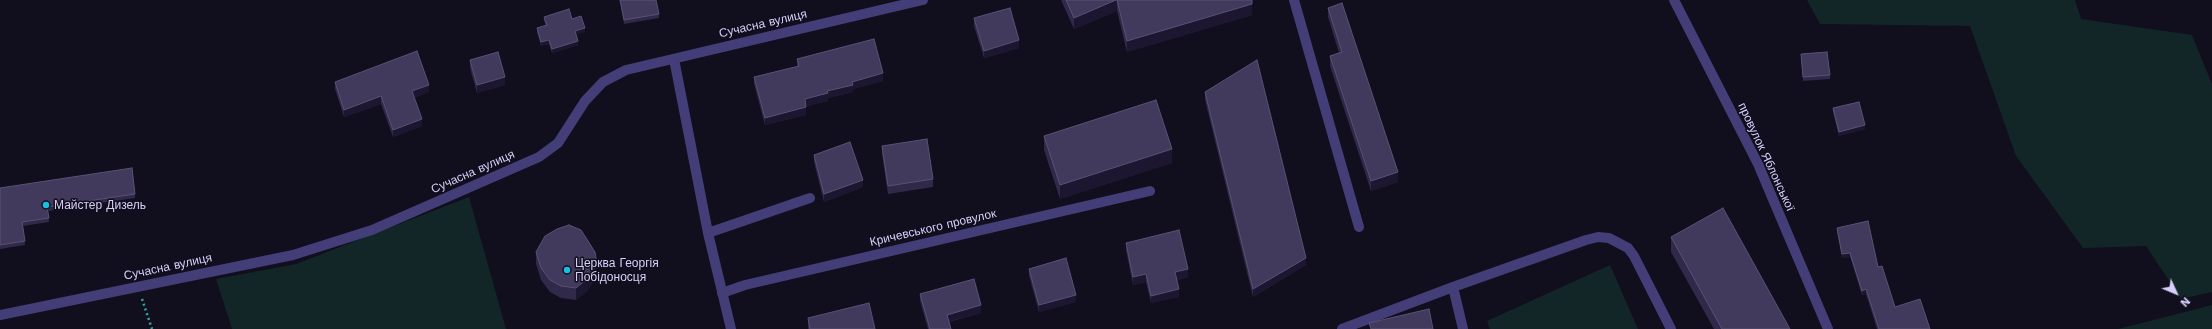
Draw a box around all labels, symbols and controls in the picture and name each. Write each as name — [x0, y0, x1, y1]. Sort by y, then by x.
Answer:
street label: Сучасна вулиця — [718, 7, 808, 41]
street label: провулок Яблонської — [1735, 101, 1797, 213]
street label: Сучасна вулиця — [429, 147, 517, 197]
place label: Майстер Дизель — [54, 198, 146, 212]
marker: Майстер Дизель — [41, 200, 51, 210]
street label: Кричевського провулок — [868, 206, 998, 250]
street label: Сучасна вулиця — [123, 251, 213, 283]
place label: Церква Георгія Побідоносця — [575, 256, 659, 284]
marker: Церква Георгія Побідоносця — [562, 265, 572, 275]
north arrow — [2156, 273, 2196, 313]
text: N — [2177, 294, 2193, 309]

